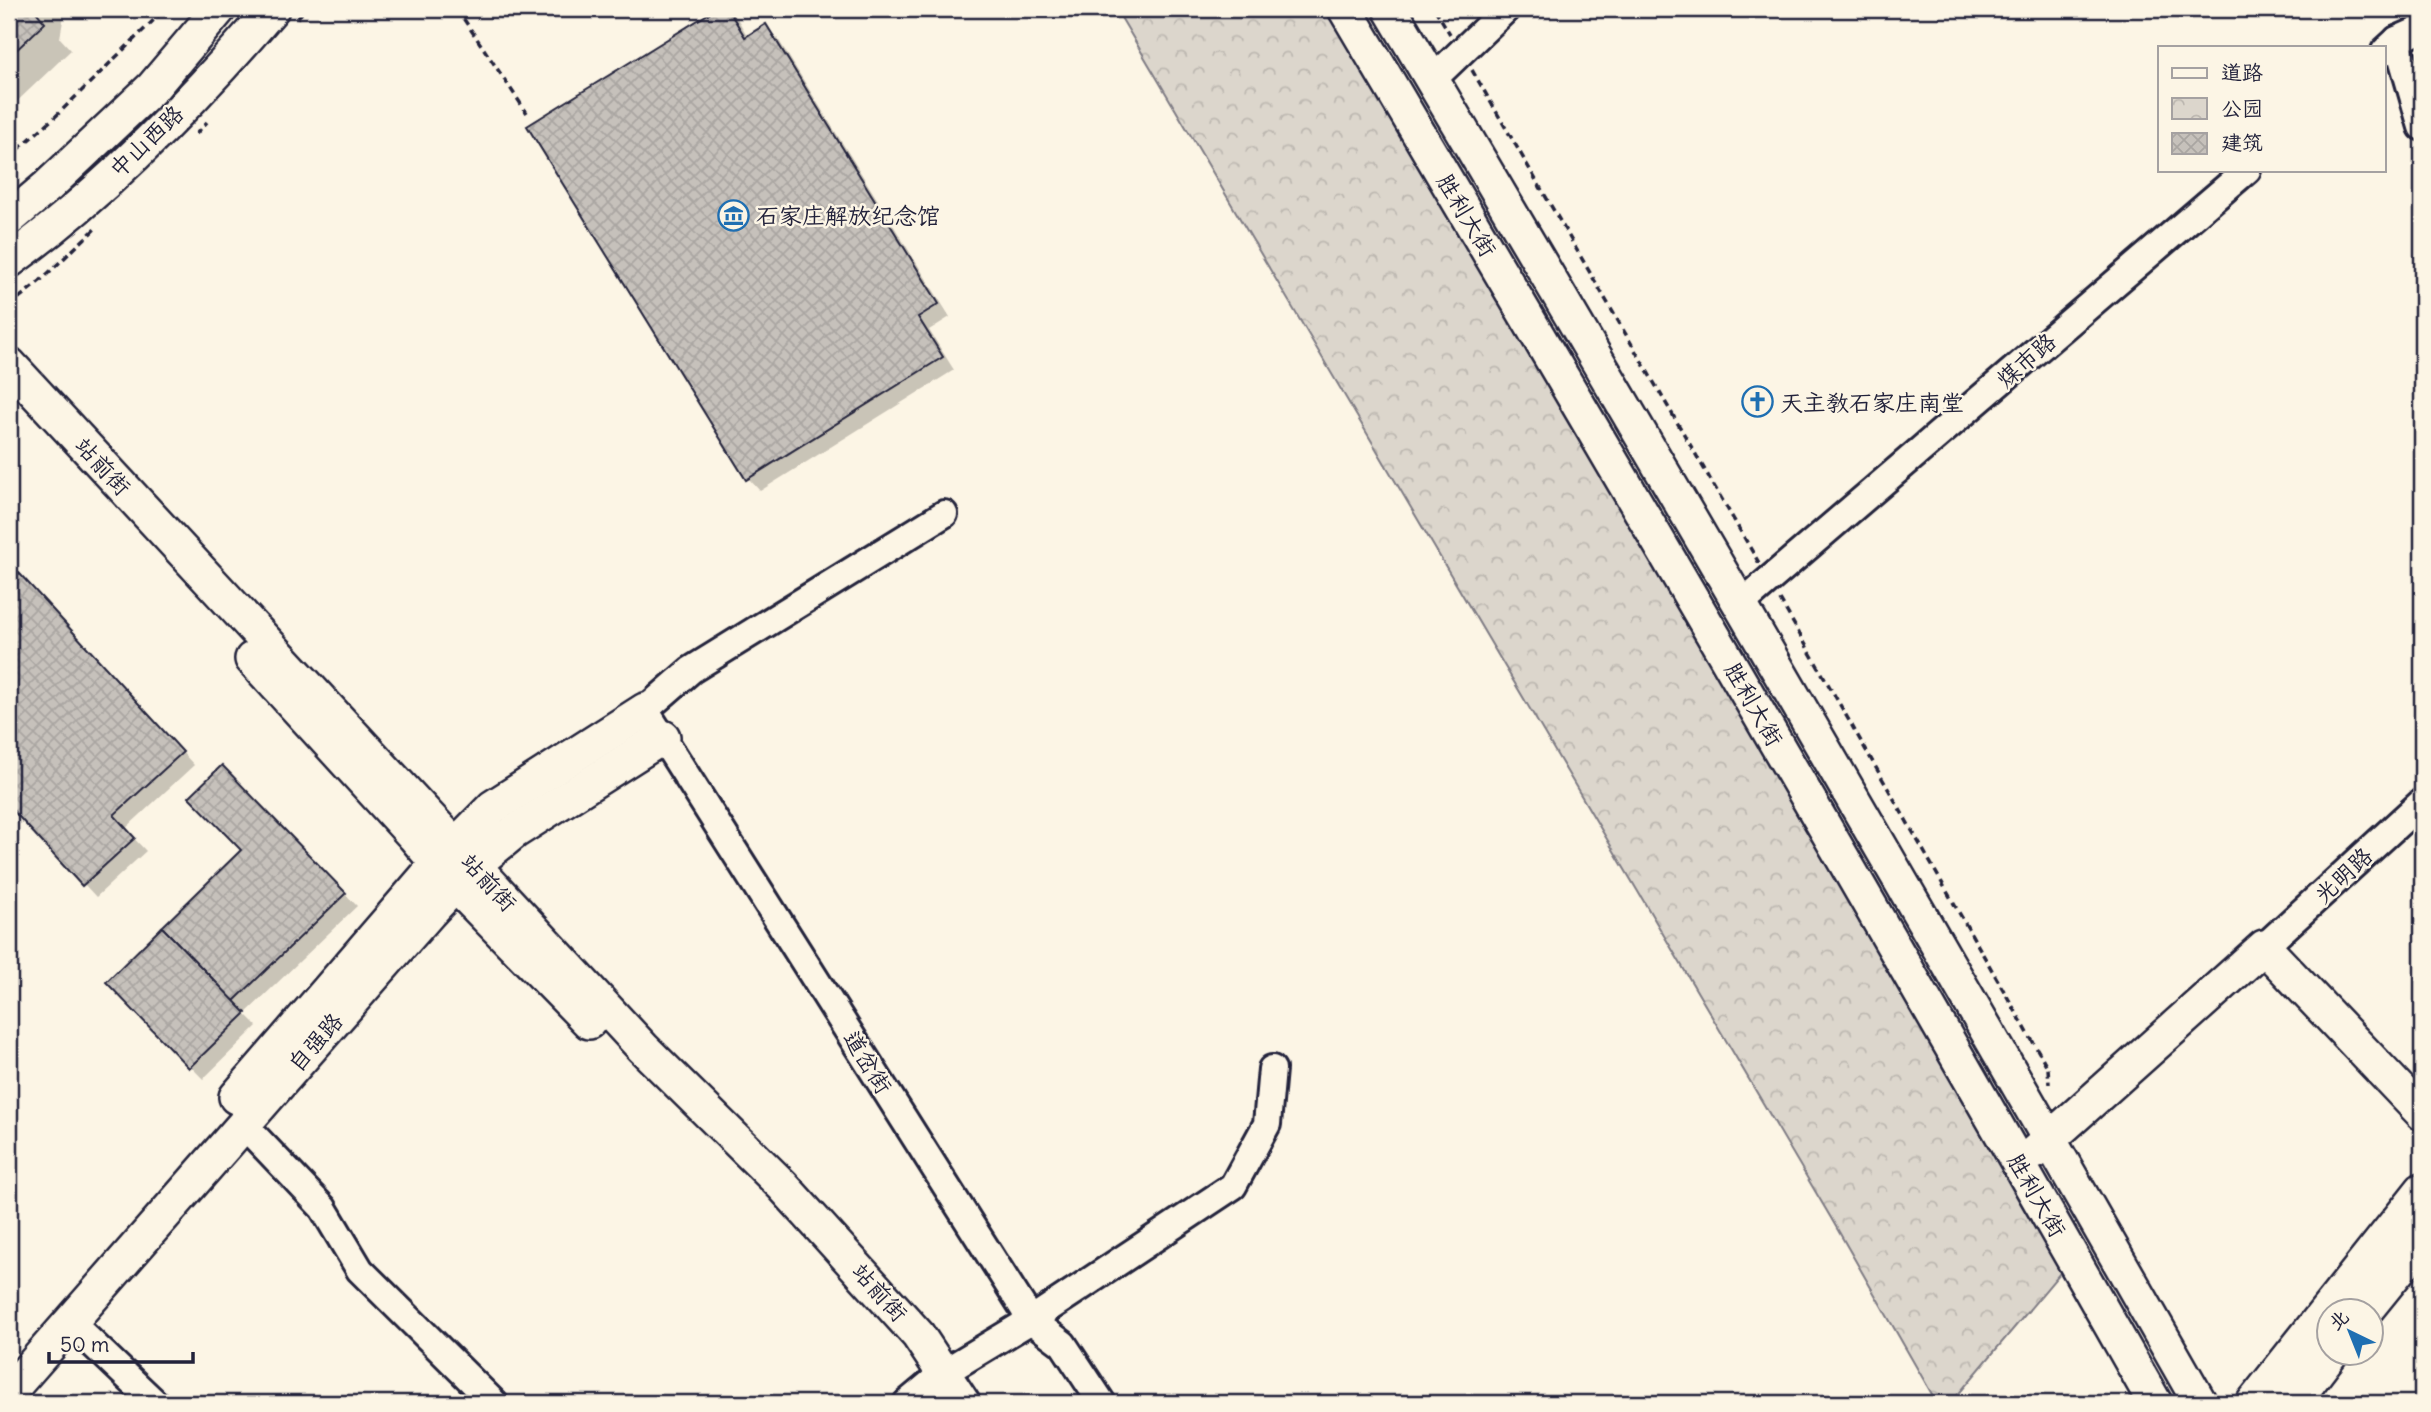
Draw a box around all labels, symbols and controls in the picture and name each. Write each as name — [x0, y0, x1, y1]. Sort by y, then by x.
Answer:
legend — [2158, 46, 2386, 172]
text: 道路 — [2221, 59, 2263, 86]
text: 公园 — [2221, 95, 2263, 122]
street label: 中山西路 — [103, 99, 189, 183]
text: 建筑 — [2221, 129, 2263, 156]
street label: 胜利大街 — [1431, 168, 1503, 262]
museum icon: 石家庄解放纪念馆 — [716, 198, 750, 232]
place label: 石家庄解放纪念馆 — [756, 201, 940, 230]
street label: 煤市路 — [1990, 326, 2062, 394]
church icon: 天主教石家庄南堂 — [1740, 385, 1774, 419]
place label: 天主教石家庄南堂 — [1780, 388, 1964, 417]
street label: 站前街 — [69, 431, 137, 501]
street label: 胜利大街 — [1718, 657, 1790, 751]
street label: 光明路 — [2308, 841, 2378, 909]
street label: 站前街 — [455, 847, 523, 917]
street label: 自强路 — [281, 1006, 349, 1078]
street label: 道岔街 — [837, 1025, 899, 1099]
street label: 胜利大街 — [2001, 1148, 2073, 1242]
street label: 站前街 — [846, 1257, 914, 1327]
north arrow — [2316, 1296, 2386, 1366]
text: 北 — [2323, 1304, 2354, 1335]
scale bar — [49, 1321, 192, 1365]
text: 50 m — [60, 1331, 109, 1358]

